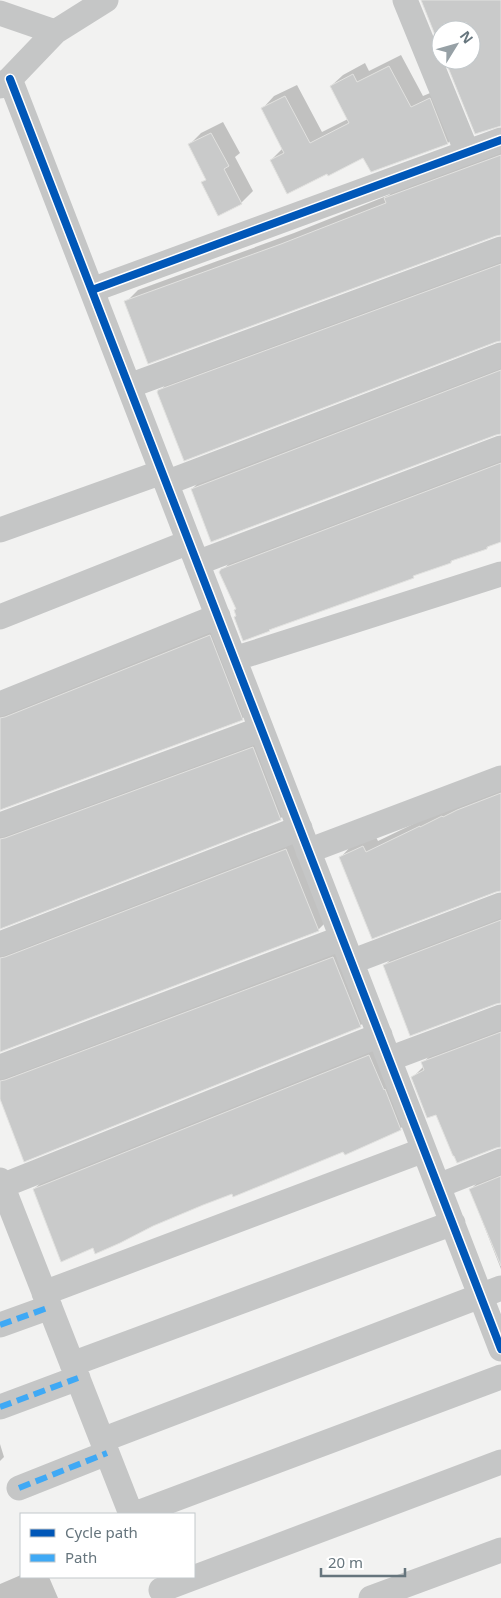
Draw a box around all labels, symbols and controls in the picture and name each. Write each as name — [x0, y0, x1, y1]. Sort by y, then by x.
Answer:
north arrow — [431, 20, 481, 70]
text: N — [456, 27, 478, 47]
legend — [20, 1513, 195, 1578]
text: Cycle path — [65, 1522, 138, 1542]
scale bar — [321, 1546, 405, 1578]
text: Path — [65, 1547, 97, 1567]
text: 20 m — [328, 1552, 363, 1572]

